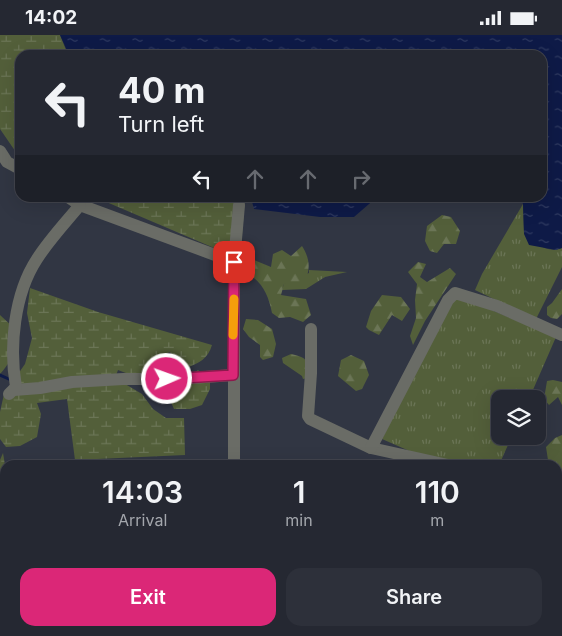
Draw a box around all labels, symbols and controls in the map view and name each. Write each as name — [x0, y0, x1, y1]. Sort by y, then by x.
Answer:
text: 14:02 — [25, 6, 77, 29]
text: 40 m — [118, 69, 206, 111]
icon: left — [35, 70, 100, 135]
text: Turn left — [118, 111, 204, 137]
icon: left — [188, 165, 216, 193]
icon: ahead — [241, 165, 269, 193]
icon: ahead — [294, 165, 322, 193]
icon: right — [347, 165, 375, 193]
pin — [213, 241, 255, 283]
icon: arrive — [220, 248, 248, 276]
position arrow — [140, 352, 192, 404]
map controls — [491, 390, 546, 445]
button: layers — [491, 390, 546, 445]
text: 14:03 — [102, 474, 183, 510]
text: 1 — [293, 474, 305, 510]
text: 110 — [415, 474, 460, 510]
text: Arrival — [118, 510, 167, 530]
text: min — [285, 510, 313, 530]
text: m — [430, 510, 444, 530]
button: Exit — [20, 568, 276, 626]
button: Share — [286, 568, 542, 626]

